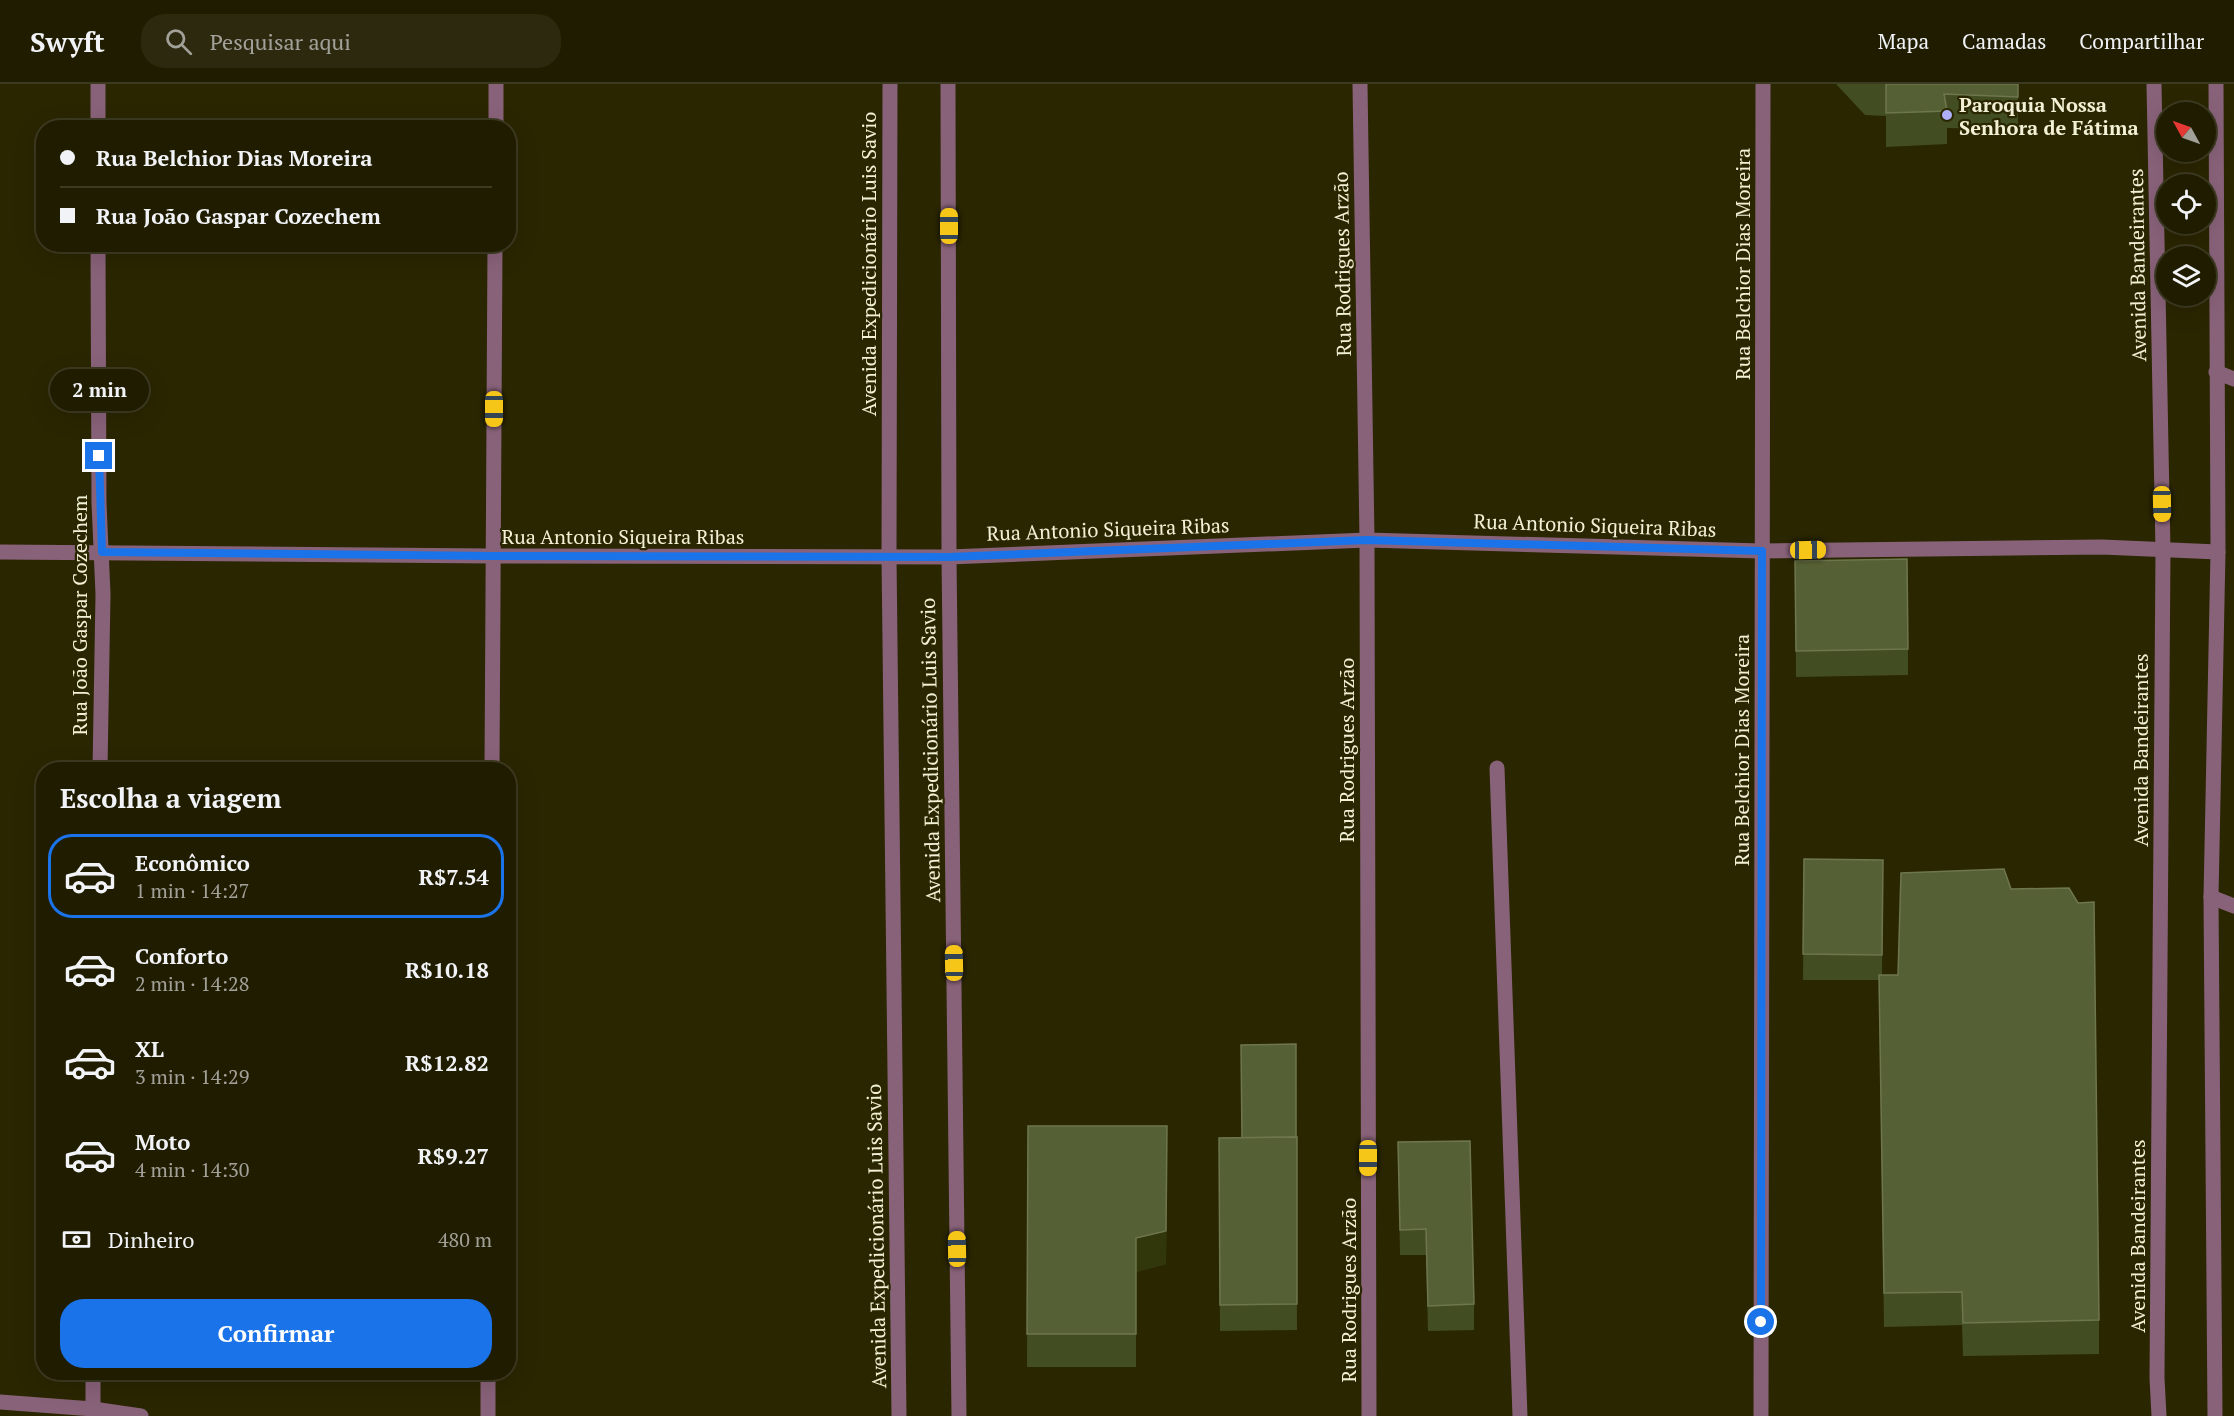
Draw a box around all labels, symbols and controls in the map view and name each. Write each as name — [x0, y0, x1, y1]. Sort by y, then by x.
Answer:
search box — [141, 14, 561, 68]
text: Swyft — [30, 23, 105, 60]
icon: search — [162, 25, 195, 58]
text: Pesquisar aqui — [210, 27, 351, 56]
text: Mapa — [1878, 27, 1929, 55]
text: Camadas — [1962, 27, 2046, 55]
text: Compartilhar — [2079, 27, 2204, 55]
place label: Paroquia Nossa Senhora de Fátima — [1959, 91, 2139, 141]
north arrow — [2156, 102, 2216, 162]
map controls — [2156, 102, 2216, 306]
marker: Paroquia Nossa Senhora de Fátima — [1940, 108, 1954, 122]
street label: Avenida Expedicionário Luis Savio — [855, 112, 882, 416]
text: Rua Belchior Dias Moreira — [96, 143, 373, 172]
street label: Rua Belchior Dias Moreira — [1729, 148, 1756, 380]
street label: Avenida Bandeirantes — [2122, 168, 2152, 362]
street label: Rua Rodrigues Arzão — [1327, 171, 1357, 357]
button: locate — [2156, 174, 2216, 234]
text: Rua João Gaspar Cozechem — [96, 201, 381, 230]
car — [940, 208, 958, 244]
button: layers — [2156, 246, 2216, 306]
callout: 2 min — [50, 369, 148, 411]
text: 2 min — [72, 376, 127, 403]
car — [485, 391, 503, 427]
route end — [85, 442, 112, 469]
car — [2153, 486, 2171, 522]
street label: Rua João Gaspar Cozechem — [66, 495, 93, 735]
street label: Rua Antonio Siqueira Ribas — [1473, 507, 1717, 543]
street label: Rua Antonio Siqueira Ribas — [986, 511, 1230, 547]
street label: Rua Antonio Siqueira Ribas — [502, 523, 744, 550]
car — [1790, 541, 1826, 559]
street label: Avenida Expedicionário Luis Savio — [914, 597, 946, 903]
street label: Rua Belchior Dias Moreira — [1728, 634, 1755, 866]
street label: Avenida Bandeirantes — [2127, 653, 2154, 847]
street label: Rua Rodrigues Arzão — [1333, 658, 1360, 842]
text: Escolha a viagem — [60, 780, 281, 816]
text: Econômico — [135, 848, 250, 877]
icon: car — [63, 849, 117, 903]
text: R$7.54 — [419, 862, 489, 891]
text: 1 min · 14:27 — [135, 877, 249, 904]
text: Conforto — [135, 941, 228, 970]
icon: car — [63, 942, 117, 996]
car — [945, 945, 963, 981]
text: R$10.18 — [405, 955, 489, 984]
text: 2 min · 14:28 — [135, 970, 249, 997]
text: XL — [135, 1034, 164, 1063]
icon: car — [63, 1035, 117, 1089]
text: R$12.82 — [405, 1048, 489, 1077]
text: 3 min · 14:29 — [135, 1063, 249, 1090]
street label: Avenida Expedicionário Luis Savio — [860, 1083, 892, 1389]
text: Moto — [135, 1127, 190, 1156]
icon: car — [63, 1128, 117, 1182]
street label: Avenida Bandeirantes — [2124, 1139, 2151, 1333]
car — [1359, 1140, 1377, 1176]
text: R$9.27 — [417, 1141, 489, 1170]
text: 4 min · 14:30 — [135, 1156, 249, 1183]
street label: Rua Rodrigues Arzão — [1335, 1198, 1362, 1382]
icon: cash — [60, 1223, 93, 1256]
text: Dinheiro — [108, 1225, 194, 1254]
text: 480 m — [438, 1226, 492, 1253]
car — [948, 1231, 966, 1267]
button: Confirmar — [60, 1299, 492, 1368]
route start — [1747, 1308, 1774, 1335]

